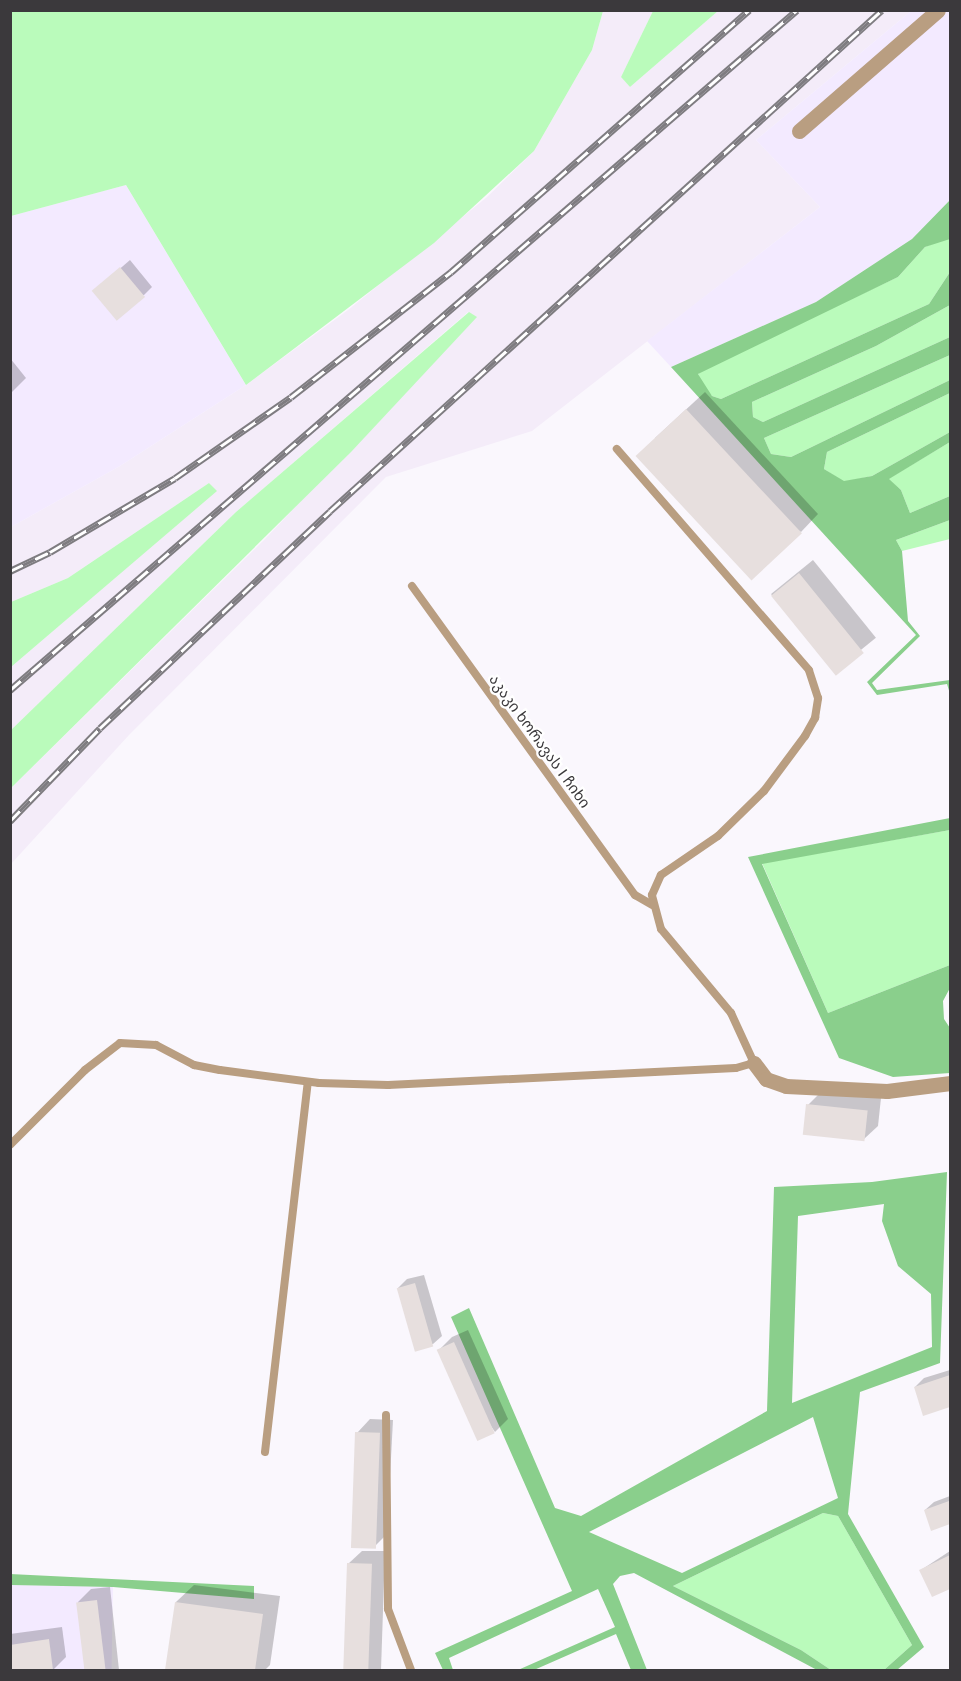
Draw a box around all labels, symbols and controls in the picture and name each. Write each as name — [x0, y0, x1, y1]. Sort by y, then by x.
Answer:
street label: აკაკი ხორავას I ჩიხი — [485, 671, 595, 811]

